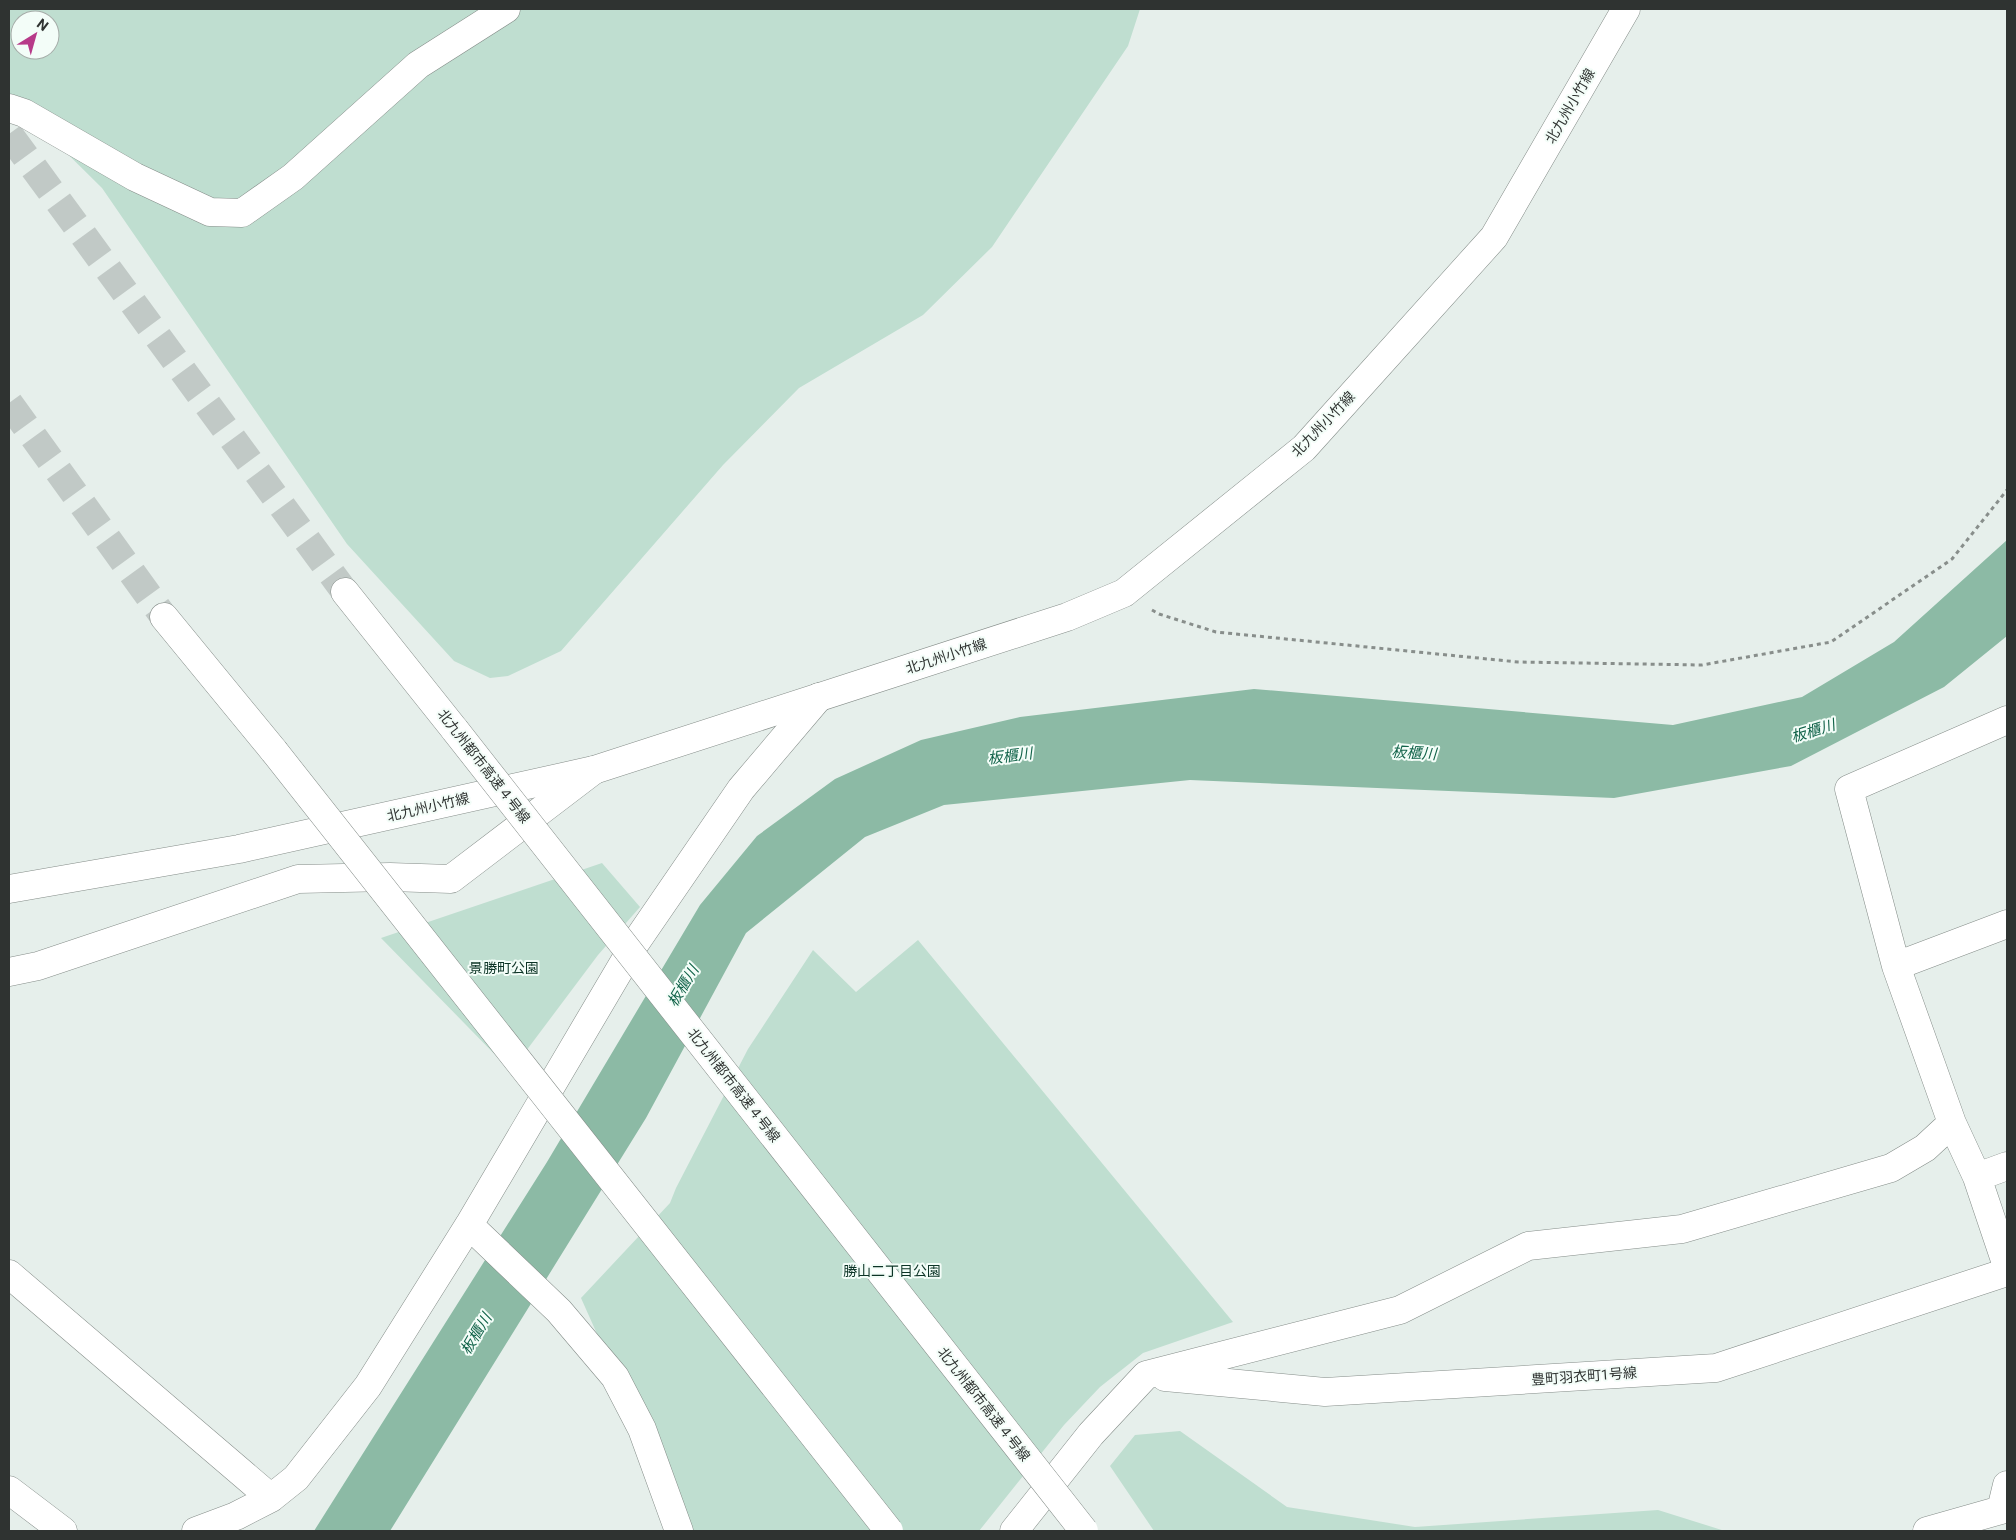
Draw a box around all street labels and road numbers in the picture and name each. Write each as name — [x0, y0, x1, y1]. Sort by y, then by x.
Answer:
street label: 北九州小竹線 — [1542, 66, 1598, 146]
street label: 北九州小竹線 — [1288, 388, 1358, 460]
street label: 北九州小竹線 — [904, 635, 988, 677]
street label: 北九州都市高速４号線 — [435, 706, 533, 826]
street label: 北九州小竹線 — [385, 790, 471, 824]
street label: 北九州都市高速４号線 — [685, 1025, 783, 1145]
street label: 北九州都市高速４号線 — [935, 1344, 1033, 1464]
street label: 豊町羽衣町1号線 — [1531, 1364, 1637, 1388]

